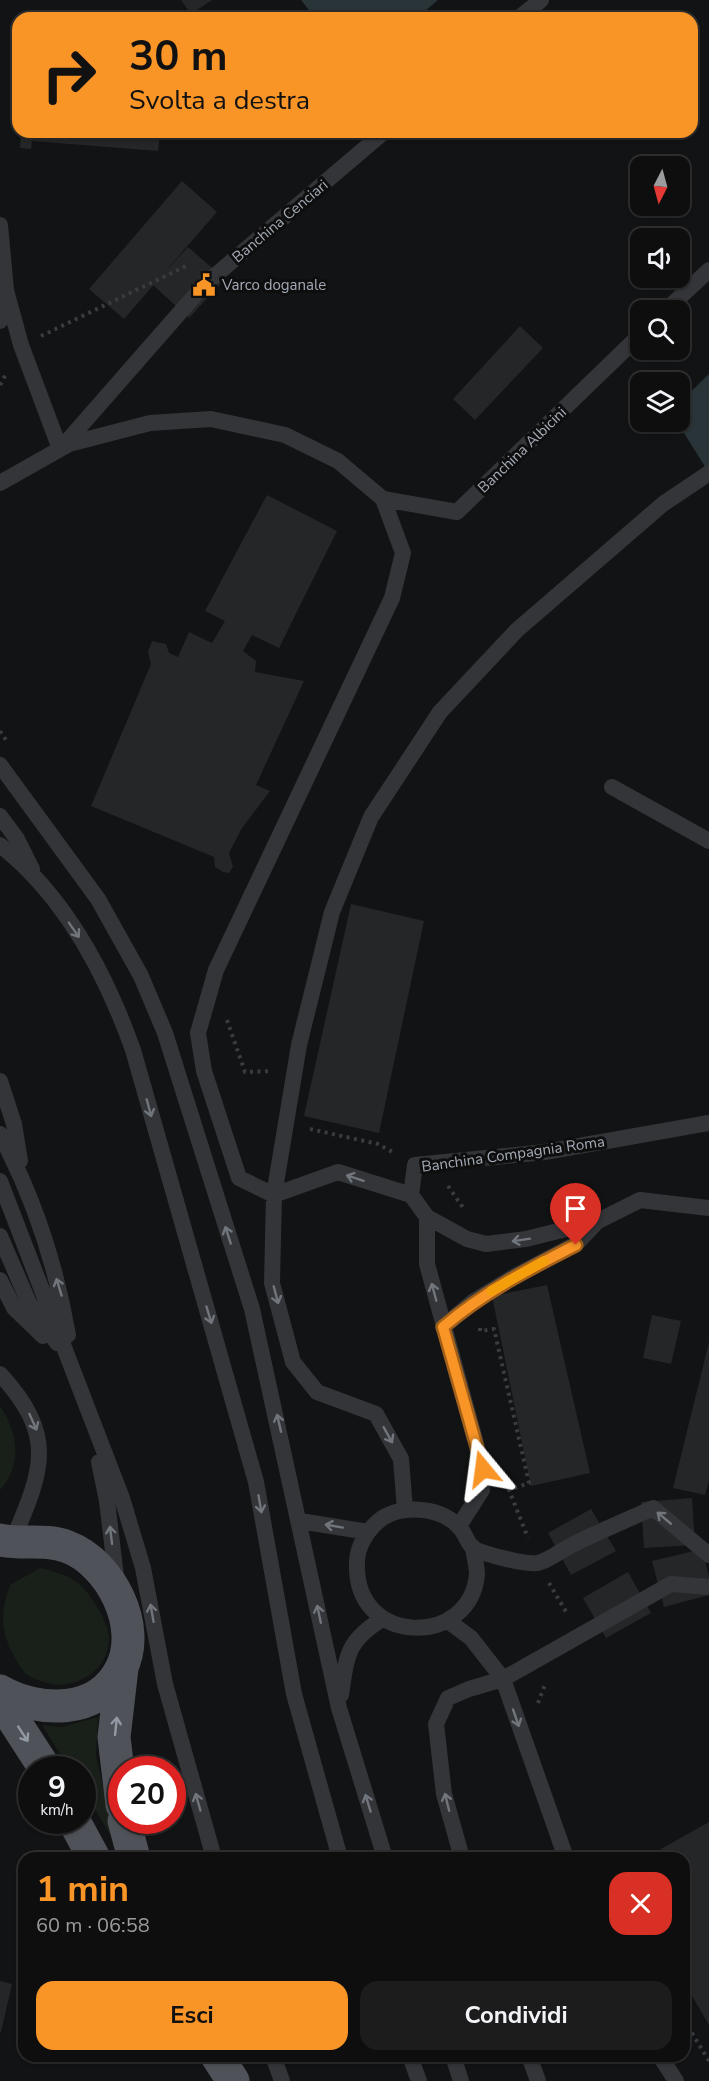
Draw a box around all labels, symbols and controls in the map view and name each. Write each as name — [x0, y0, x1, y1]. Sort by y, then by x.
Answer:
text: 30 m — [129, 28, 228, 85]
icon: right — [30, 36, 108, 114]
text: Svolta a destra — [129, 82, 310, 119]
north arrow — [630, 156, 690, 216]
map controls — [630, 156, 690, 432]
street label: Banchina Cenciari — [228, 175, 332, 267]
button: sound — [630, 228, 690, 288]
public building icon: Varco doganale — [191, 272, 217, 298]
place label: Varco doganale — [221, 275, 326, 295]
button: search — [630, 300, 690, 360]
button: layers — [630, 372, 690, 432]
street label: Banchina Albicini — [473, 403, 571, 497]
one-way arrow — [68, 921, 80, 937]
one-way arrow — [143, 1098, 155, 1117]
street label: Banchina Compagnia Roma — [420, 1131, 606, 1177]
one-way arrow — [346, 1171, 365, 1182]
pin — [550, 1183, 601, 1245]
icon: arrive — [559, 1192, 592, 1225]
one-way arrow — [222, 1226, 233, 1245]
one-way arrow — [512, 1234, 531, 1245]
one-way arrow — [53, 1278, 64, 1297]
one-way arrow — [428, 1283, 439, 1302]
one-way arrow — [270, 1285, 282, 1304]
one-way arrow — [204, 1305, 215, 1324]
one-way arrow — [28, 1413, 39, 1431]
one-way arrow — [272, 1414, 284, 1433]
one-way arrow — [383, 1426, 394, 1444]
position arrow — [451, 1437, 515, 1501]
one-way arrow — [254, 1493, 265, 1513]
one-way arrow — [656, 1511, 672, 1524]
one-way arrow — [324, 1521, 344, 1532]
one-way arrow — [106, 1526, 117, 1546]
one-way arrow — [146, 1604, 157, 1623]
one-way arrow — [313, 1605, 325, 1624]
one-way arrow — [512, 1708, 523, 1727]
one-way arrow — [110, 1716, 121, 1736]
one-way arrow — [16, 1726, 29, 1743]
speed limit sign: 20 — [108, 1756, 186, 1834]
text: 9 — [48, 1767, 66, 1808]
one-way arrow — [192, 1793, 203, 1812]
one-way arrow — [440, 1793, 452, 1812]
one-way arrow — [362, 1794, 373, 1813]
text: km/h — [40, 1800, 74, 1820]
text: 1 min — [36, 1865, 129, 1914]
button: close — [609, 1872, 672, 1935]
text: 60 m · 06:58 — [36, 1912, 150, 1939]
button: Esci — [36, 1981, 348, 2050]
button: Condividi — [360, 1981, 672, 2050]

